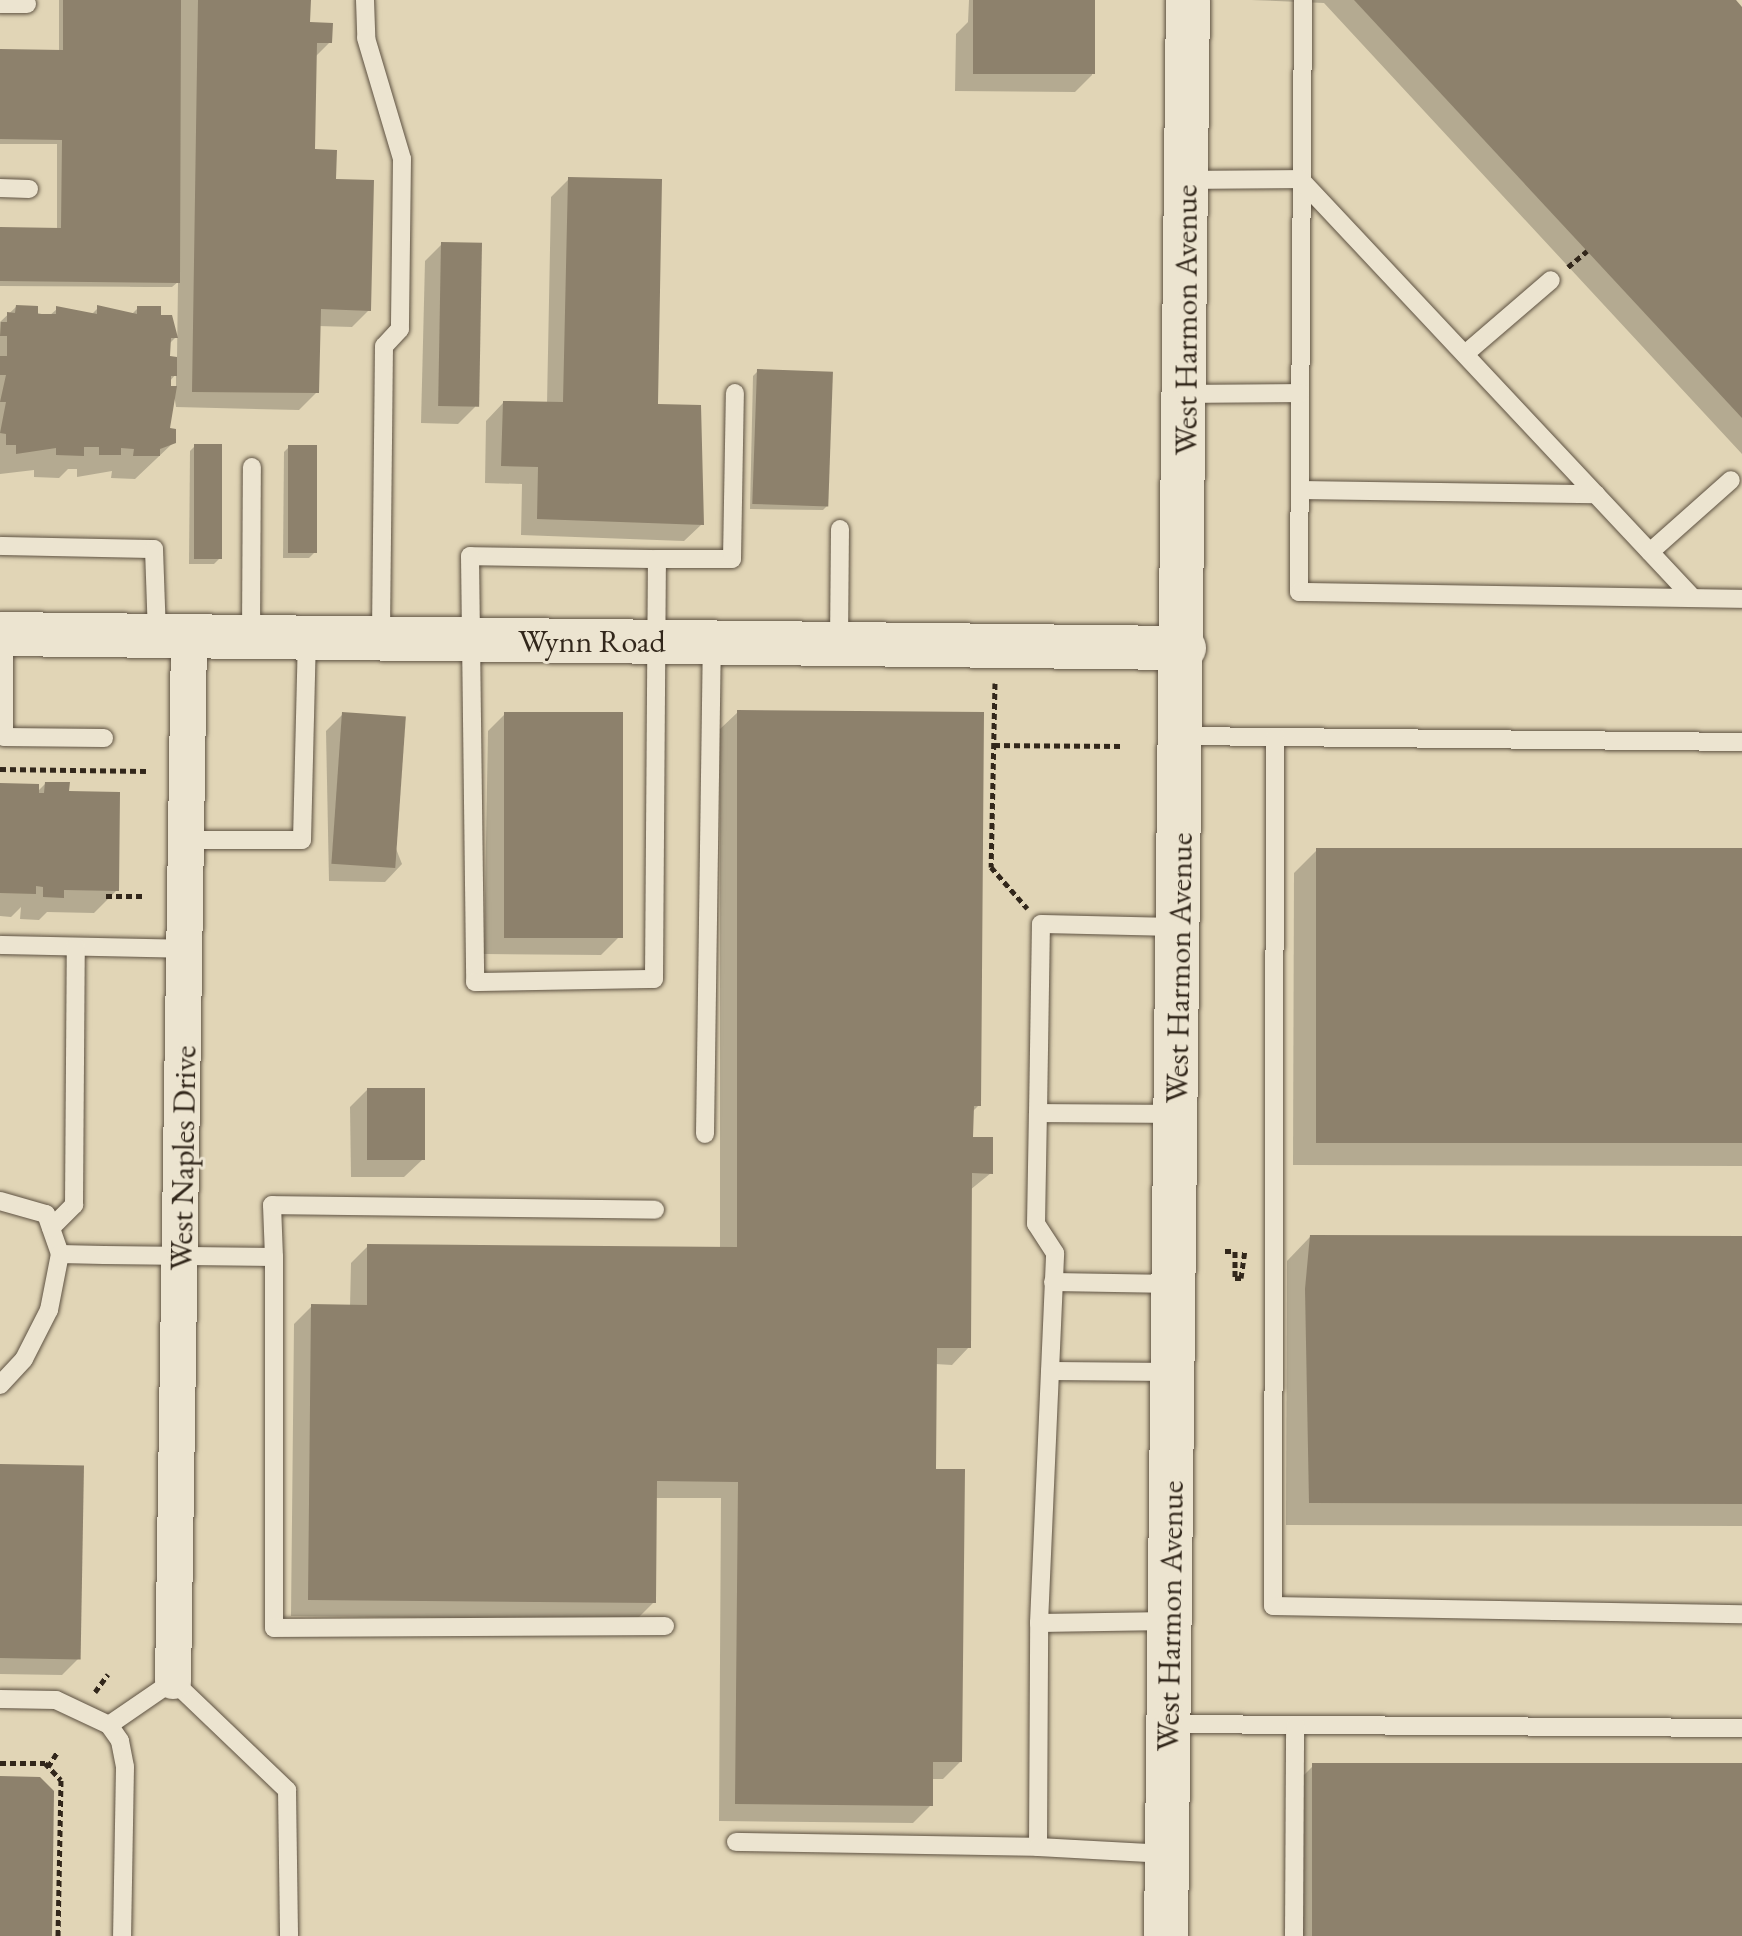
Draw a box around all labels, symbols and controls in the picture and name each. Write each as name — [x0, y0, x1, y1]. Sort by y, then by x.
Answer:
street label: West Harmon Avenue — [1167, 185, 1205, 455]
street label: Wynn Road — [518, 622, 666, 660]
street label: West Harmon Avenue — [1157, 832, 1201, 1104]
street label: West Naples Drive — [162, 1045, 204, 1271]
street label: West Harmon Avenue — [1148, 1480, 1192, 1752]

